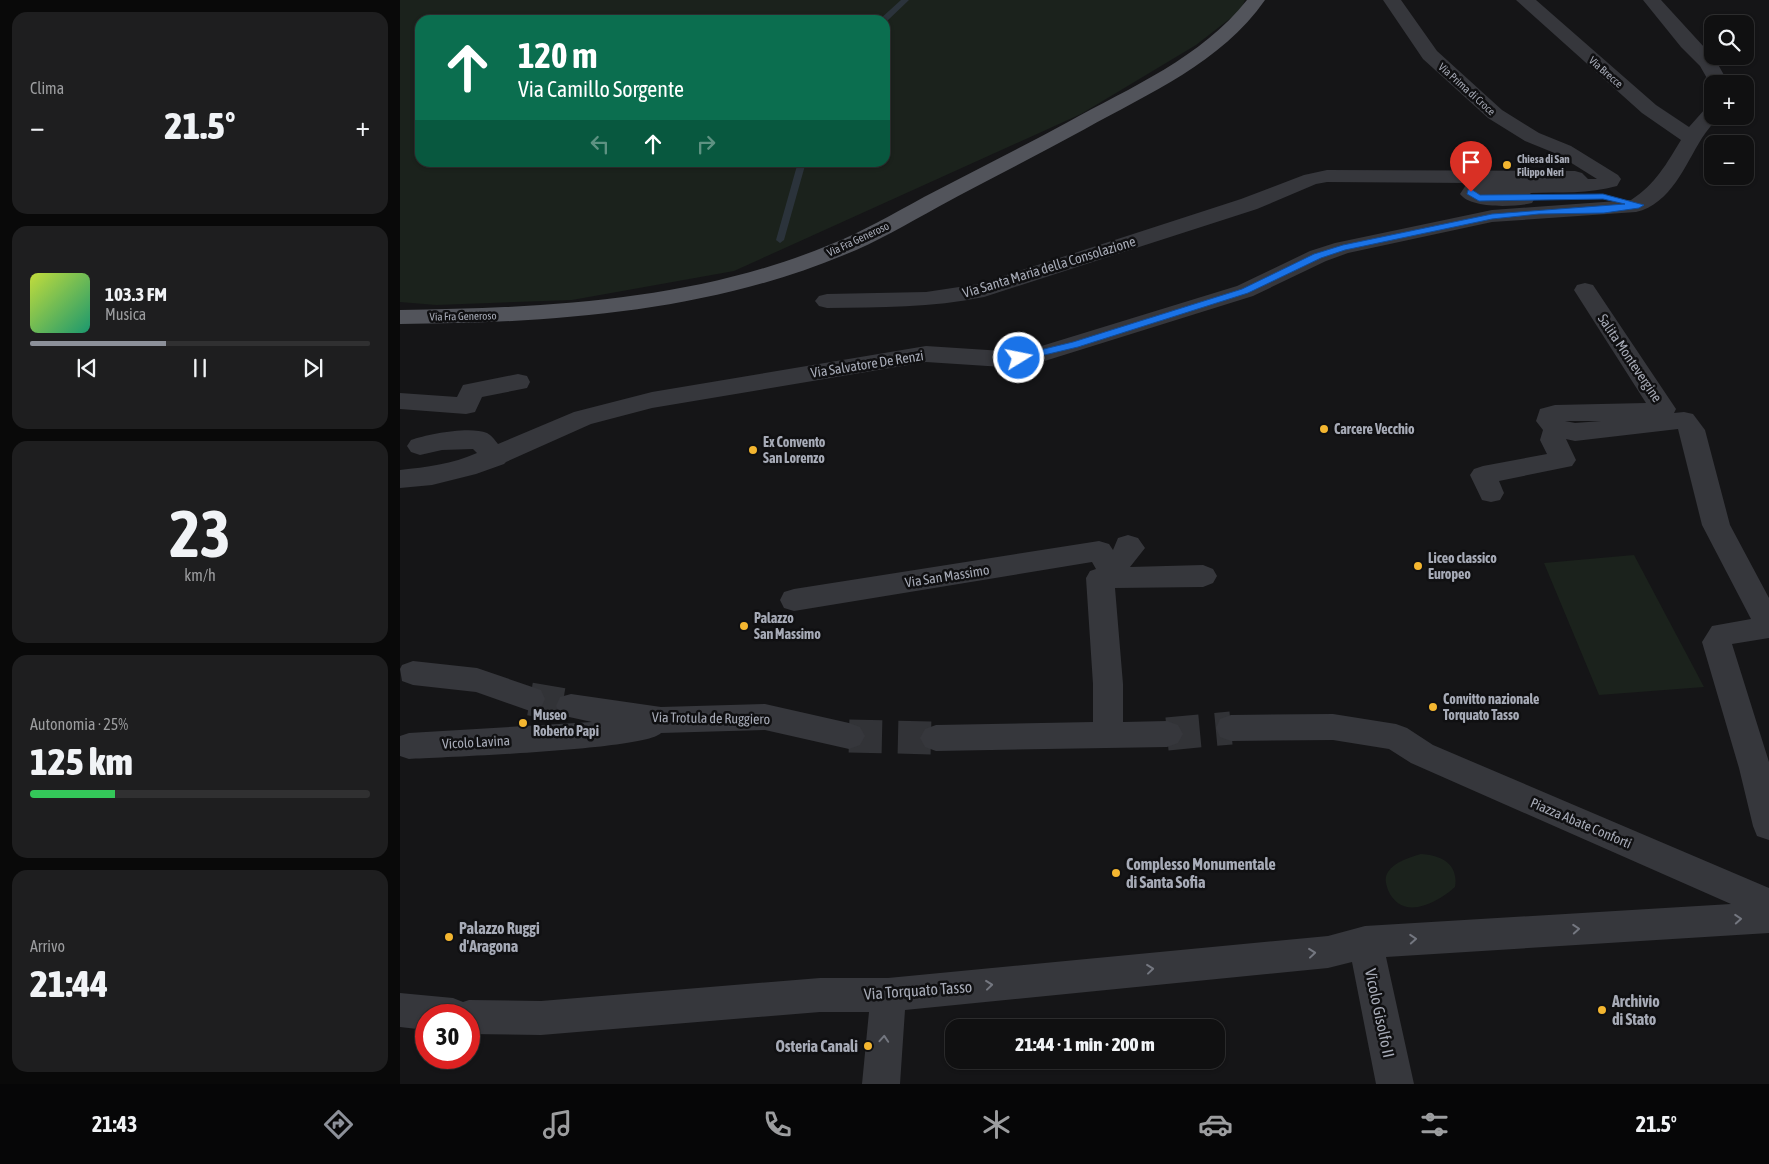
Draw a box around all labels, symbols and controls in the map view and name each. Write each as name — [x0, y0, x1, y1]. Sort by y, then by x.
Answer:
map controls — [1704, 15, 1754, 185]
button: search — [1704, 15, 1754, 65]
icon: ahead — [435, 35, 500, 100]
text: 120 m — [518, 35, 597, 75]
street label: Via Brecce — [1587, 54, 1625, 90]
street label: Via Prima di Croce — [1436, 60, 1498, 118]
button: + — [1704, 75, 1754, 125]
text: Via Camillo Sorgente — [518, 76, 684, 102]
text: Clima — [30, 79, 64, 97]
text: 21.5° — [165, 104, 235, 147]
text: − — [30, 110, 45, 142]
text: + — [355, 110, 370, 142]
icon: left — [586, 130, 614, 158]
icon: ahead — [639, 130, 667, 158]
icon: right — [692, 130, 720, 158]
button: − — [1704, 135, 1754, 185]
pin — [1450, 141, 1492, 192]
icon: arrive — [1457, 148, 1485, 176]
place label: Chiesa di San Filippo Neri — [1517, 153, 1570, 178]
marker: Chiesa di San Filippo Neri — [1501, 159, 1513, 171]
street label: Via Fra Generoso — [825, 219, 891, 259]
street label: Via Santa Maria della Consolazione — [961, 233, 1137, 301]
text: 103.3 FM — [105, 283, 167, 305]
text: Musica — [105, 305, 146, 323]
street label: Via Fra Generoso — [429, 309, 497, 323]
street label: Salita Montevergine — [1595, 311, 1665, 405]
position arrow — [992, 331, 1044, 383]
street label: Via Salvatore De Renzi — [809, 347, 925, 381]
icon: previous — [73, 354, 101, 382]
icon: pause — [186, 354, 214, 382]
icon: next — [299, 354, 327, 382]
place label: Carcere Vecchio — [1334, 421, 1415, 437]
marker: Carcere Vecchio — [1318, 423, 1330, 435]
place label: Ex Convento San Lorenzo — [763, 434, 826, 466]
marker: Ex Convento San Lorenzo — [747, 444, 759, 456]
text: 23 — [169, 496, 231, 571]
place label: Liceo classico Europeo — [1428, 550, 1497, 582]
marker: Liceo classico Europeo — [1412, 560, 1424, 572]
street label: Via San Massimo — [904, 561, 990, 591]
text: km/h — [184, 566, 216, 584]
place label: Palazzo San Massimo — [754, 610, 821, 642]
marker: Palazzo San Massimo — [738, 620, 750, 632]
place label: Convitto nazionale Torquato Tasso — [1443, 691, 1539, 723]
marker: Convitto nazionale Torquato Tasso — [1427, 701, 1439, 713]
place label: Museo Roberto Papi — [533, 707, 599, 739]
street label: Via Trotula de Ruggiero — [652, 709, 770, 727]
text: Autonomia · 25% — [30, 715, 128, 733]
marker: Museo Roberto Papi — [517, 717, 529, 729]
street label: Vicolo Lavina — [442, 732, 510, 752]
text: 125 km — [30, 740, 133, 783]
street label: Piazza Abate Conforti — [1528, 794, 1634, 852]
place label: Complesso Monumentale di Santa Sofia — [1126, 855, 1276, 891]
marker: Complesso Monumentale di Santa Sofia — [1110, 867, 1122, 879]
one-way arrow — [1734, 913, 1742, 924]
place label: Palazzo Ruggi d'Aragona — [459, 919, 540, 955]
one-way arrow — [1572, 923, 1580, 934]
marker: Palazzo Ruggi d'Aragona — [443, 931, 455, 943]
one-way arrow — [1410, 933, 1418, 944]
text: Arrivo — [30, 937, 65, 955]
one-way arrow — [1308, 948, 1316, 959]
text: 21:44 — [30, 962, 108, 1005]
one-way arrow — [1147, 964, 1155, 975]
street label: Vicolo Gisolfo II — [1362, 967, 1398, 1059]
street label: Via Torquato Tasso — [863, 977, 973, 1004]
one-way arrow — [985, 980, 993, 991]
place label: Archivio di Stato — [1611, 992, 1660, 1028]
speed limit sign: 30 — [415, 1004, 480, 1069]
marker: Archivio di Stato — [1596, 1004, 1608, 1016]
text: 21:44 · 1 min · 200 m — [1015, 1033, 1155, 1055]
one-way arrow — [879, 1035, 890, 1043]
place label: Osteria Canali — [776, 1037, 858, 1055]
marker: Osteria Canali — [862, 1040, 874, 1052]
icon: directions — [321, 1107, 356, 1142]
icon: music — [540, 1107, 575, 1142]
icon: phone — [760, 1107, 795, 1142]
icon: climate — [979, 1107, 1014, 1142]
icon: car — [1198, 1107, 1233, 1142]
icon: filters — [1417, 1107, 1452, 1142]
text: 21:43 — [92, 1111, 137, 1137]
text: 21.5° — [1636, 1111, 1677, 1137]

